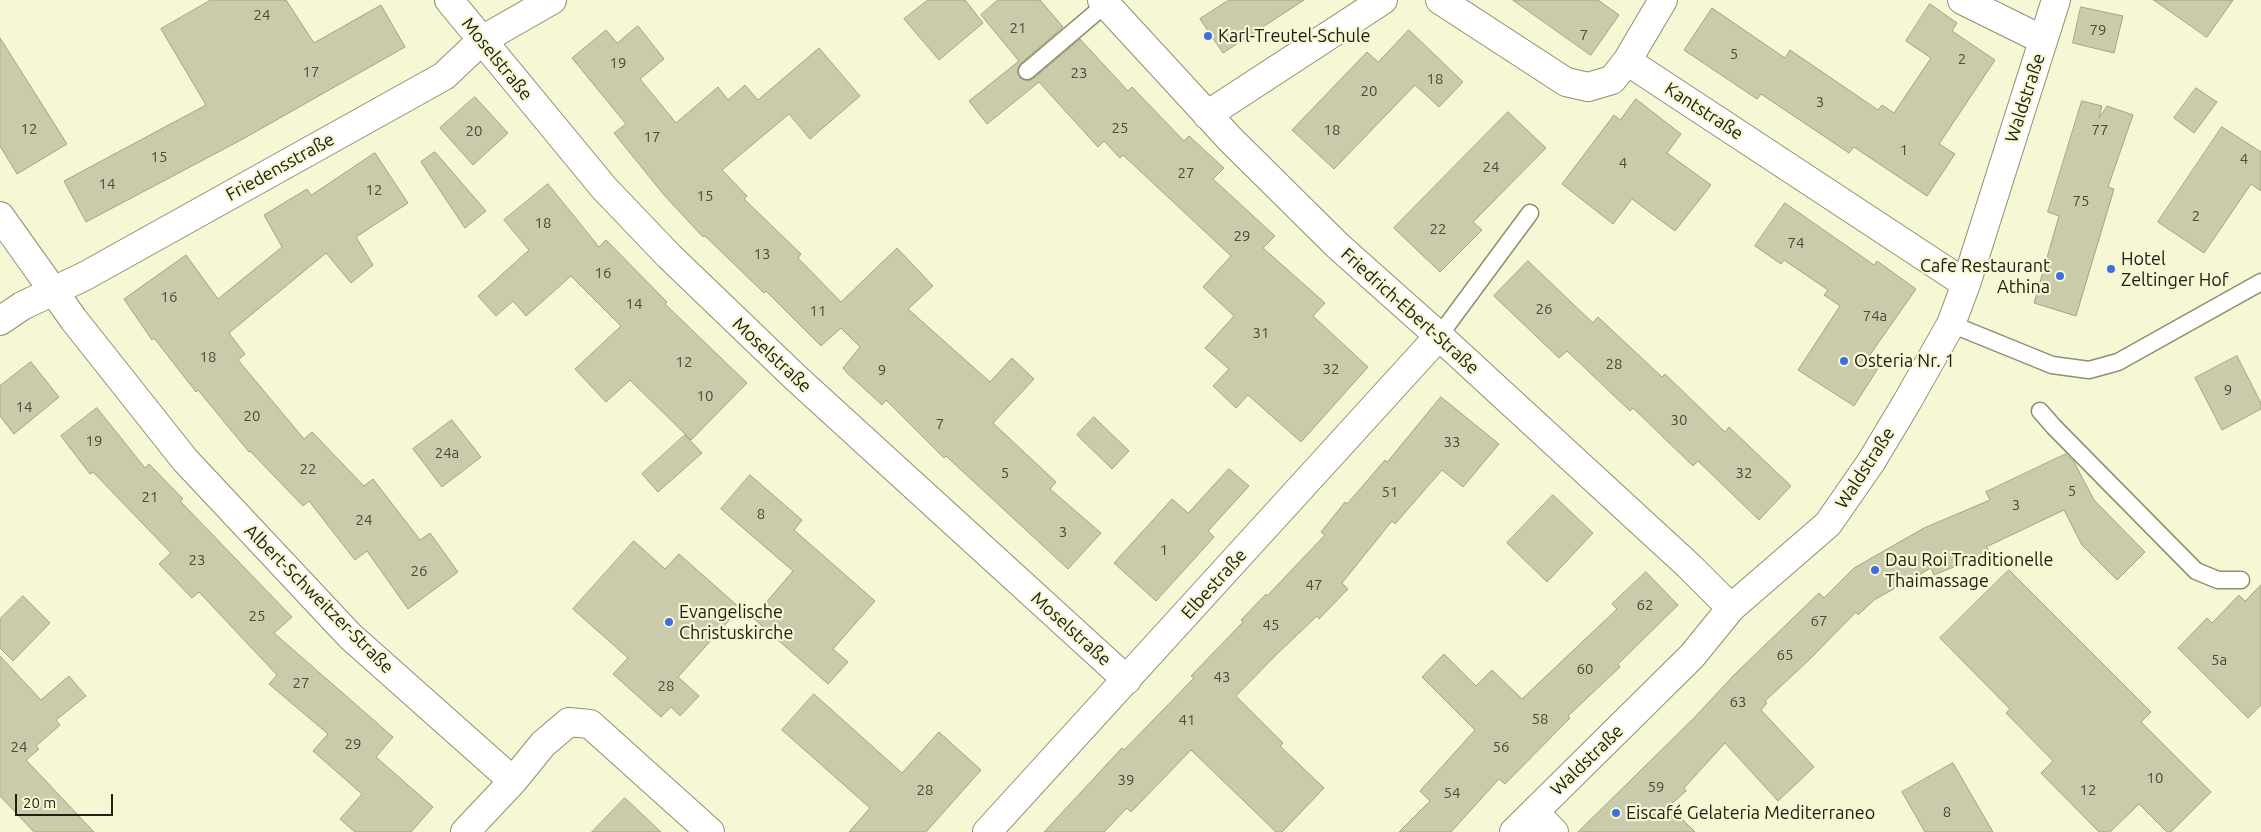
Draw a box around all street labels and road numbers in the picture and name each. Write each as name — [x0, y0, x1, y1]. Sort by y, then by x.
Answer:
street label: Moselstraße — [457, 13, 537, 105]
street label: Waldstraße — [2000, 51, 2050, 145]
street label: Kantstraße — [1661, 78, 1747, 144]
street label: Friedensstraße — [222, 128, 338, 206]
street label: Friedrich-Ebert-Straße — [1336, 243, 1484, 379]
street label: Moselstraße — [728, 313, 816, 397]
street label: Waldstraße — [1831, 423, 1899, 513]
street label: Albert-Schweitzer-Straße — [240, 520, 398, 678]
street label: Elbestraße — [1177, 544, 1251, 624]
street label: Moselstraße — [1026, 587, 1116, 671]
street label: Waldstraße — [1546, 720, 1628, 800]

